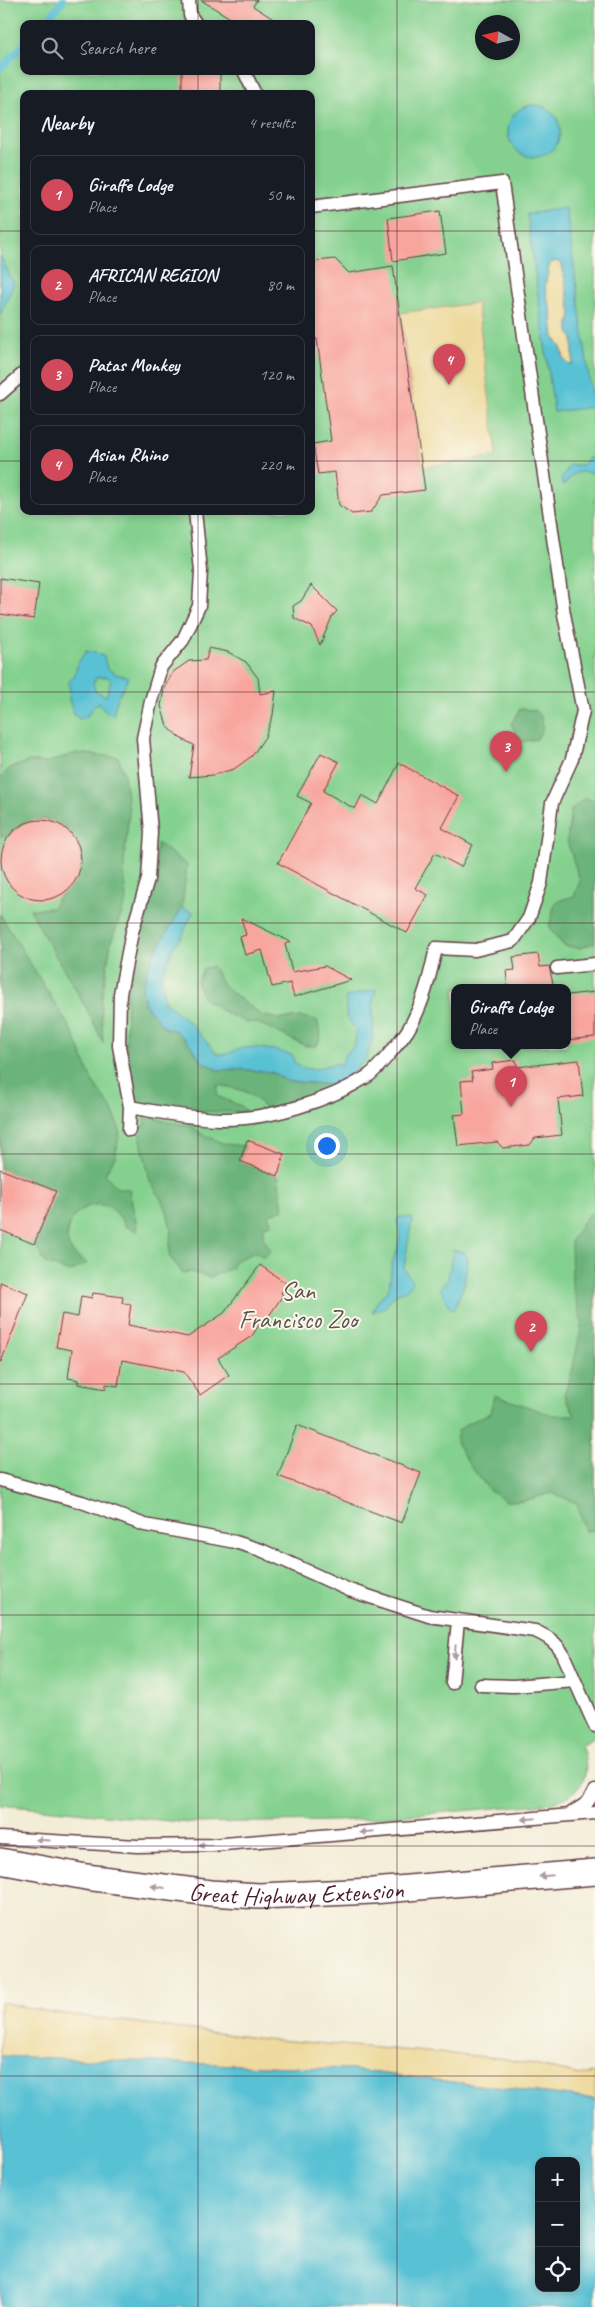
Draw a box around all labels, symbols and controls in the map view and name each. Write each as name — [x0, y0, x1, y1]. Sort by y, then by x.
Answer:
north arrow — [475, 15, 520, 60]
search box — [20, 20, 315, 75]
icon: search — [38, 34, 66, 62]
text: Search here — [78, 36, 155, 60]
text: Nearby — [40, 110, 93, 136]
text: 4 results — [248, 113, 295, 133]
text: Giraffe Lodge — [88, 173, 172, 197]
text: 1 — [53, 185, 61, 205]
text: 50 m — [267, 185, 294, 205]
text: Place — [88, 197, 116, 217]
text: AFRICAN REGION — [88, 263, 217, 287]
text: 2 — [53, 275, 61, 295]
text: 80 m — [267, 275, 294, 295]
text: Place — [88, 287, 116, 307]
pin: 4 — [433, 344, 465, 385]
text: Patas Monkey — [88, 353, 180, 377]
text: 3 — [53, 365, 61, 385]
text: 120 m — [260, 365, 294, 385]
text: Place — [88, 377, 116, 397]
text: Asian Rhino — [88, 443, 167, 467]
text: 4 — [53, 455, 61, 475]
text: 220 m — [260, 455, 294, 475]
text: Place — [88, 467, 116, 487]
pin: 3 — [490, 731, 522, 772]
popup — [451, 984, 571, 1049]
text: Giraffe Lodge — [469, 995, 553, 1019]
text: Place — [469, 1019, 497, 1039]
pin: 1 — [495, 1066, 527, 1107]
your location — [314, 1133, 340, 1159]
park label: San Francisco Zoo — [239, 1275, 360, 1336]
pin: 2 — [515, 1311, 547, 1352]
one-way arrow — [451, 1644, 459, 1660]
one-way arrow — [521, 1815, 537, 1823]
one-way arrow — [359, 1828, 375, 1836]
one-way arrow — [35, 1835, 51, 1843]
one-way arrow — [197, 1842, 213, 1850]
one-way arrow — [538, 1872, 554, 1880]
street label: Great Highway Extension — [187, 1873, 406, 1913]
one-way arrow — [149, 1883, 165, 1891]
map controls — [535, 2157, 580, 2292]
button: + — [535, 2157, 580, 2202]
button: − — [535, 2202, 580, 2247]
button: locate — [535, 2247, 580, 2292]

